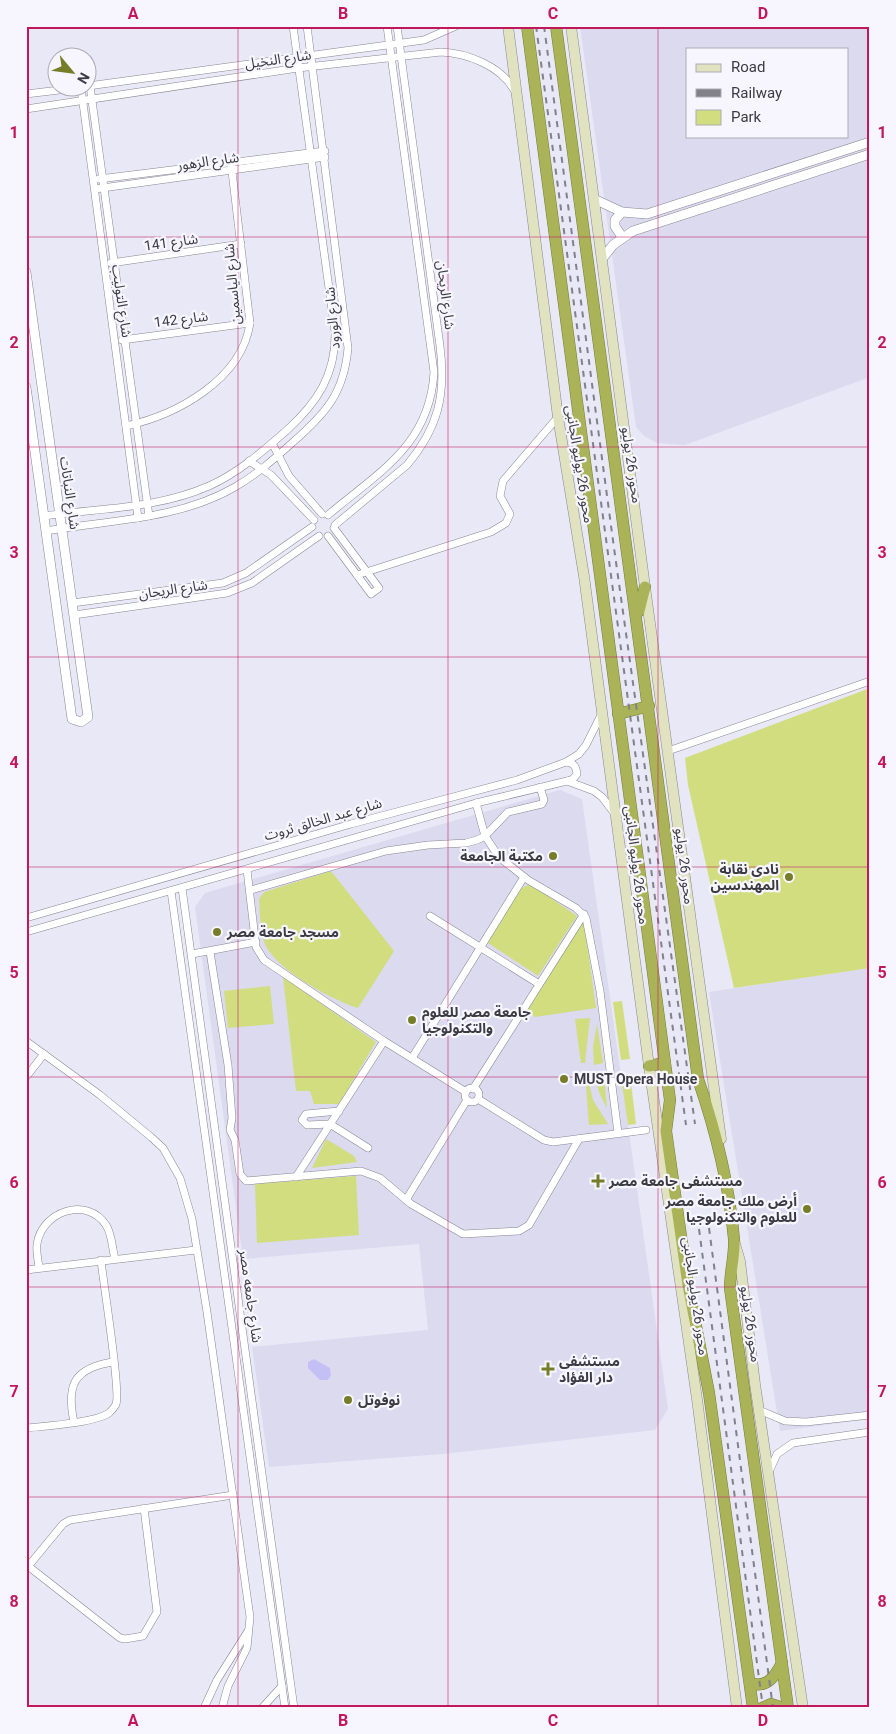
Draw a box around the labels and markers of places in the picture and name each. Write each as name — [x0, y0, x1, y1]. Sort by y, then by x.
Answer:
place label: مكتبة الجامعة — [460, 848, 543, 864]
marker: مكتبة الجامعة — [547, 850, 559, 862]
place label: نادى نقابة المهندسين — [711, 861, 779, 893]
marker: نادى نقابة المهندسين — [783, 871, 795, 883]
place label: مسجد جامعة مصر — [226, 924, 339, 941]
marker: مسجد جامعة مصر — [211, 926, 223, 938]
place label: جامعة مصر للعلوم والتكنولوجيا — [422, 1004, 531, 1036]
marker: جامعة مصر للعلوم والتكنولوجيا — [406, 1014, 418, 1026]
place label: MUST Opera House — [574, 1071, 698, 1087]
marker: MUST Opera House — [558, 1073, 570, 1085]
place label: مستشفى جامعة مصر — [608, 1173, 742, 1190]
marker: مستشفى جامعة مصر — [591, 1174, 605, 1188]
place label: أرض ملك جامعة مصر للعلوم والتكنولوجيا — [665, 1192, 797, 1228]
marker: أرض ملك جامعة مصر للعلوم والتكنولوجيا — [801, 1203, 813, 1215]
place label: مستشفى دار الفؤاد — [559, 1353, 620, 1386]
marker: مستشفى دار الفؤاد — [541, 1362, 555, 1376]
place label: نوفوتل — [358, 1392, 400, 1408]
marker: نوفوتل — [342, 1394, 354, 1406]

